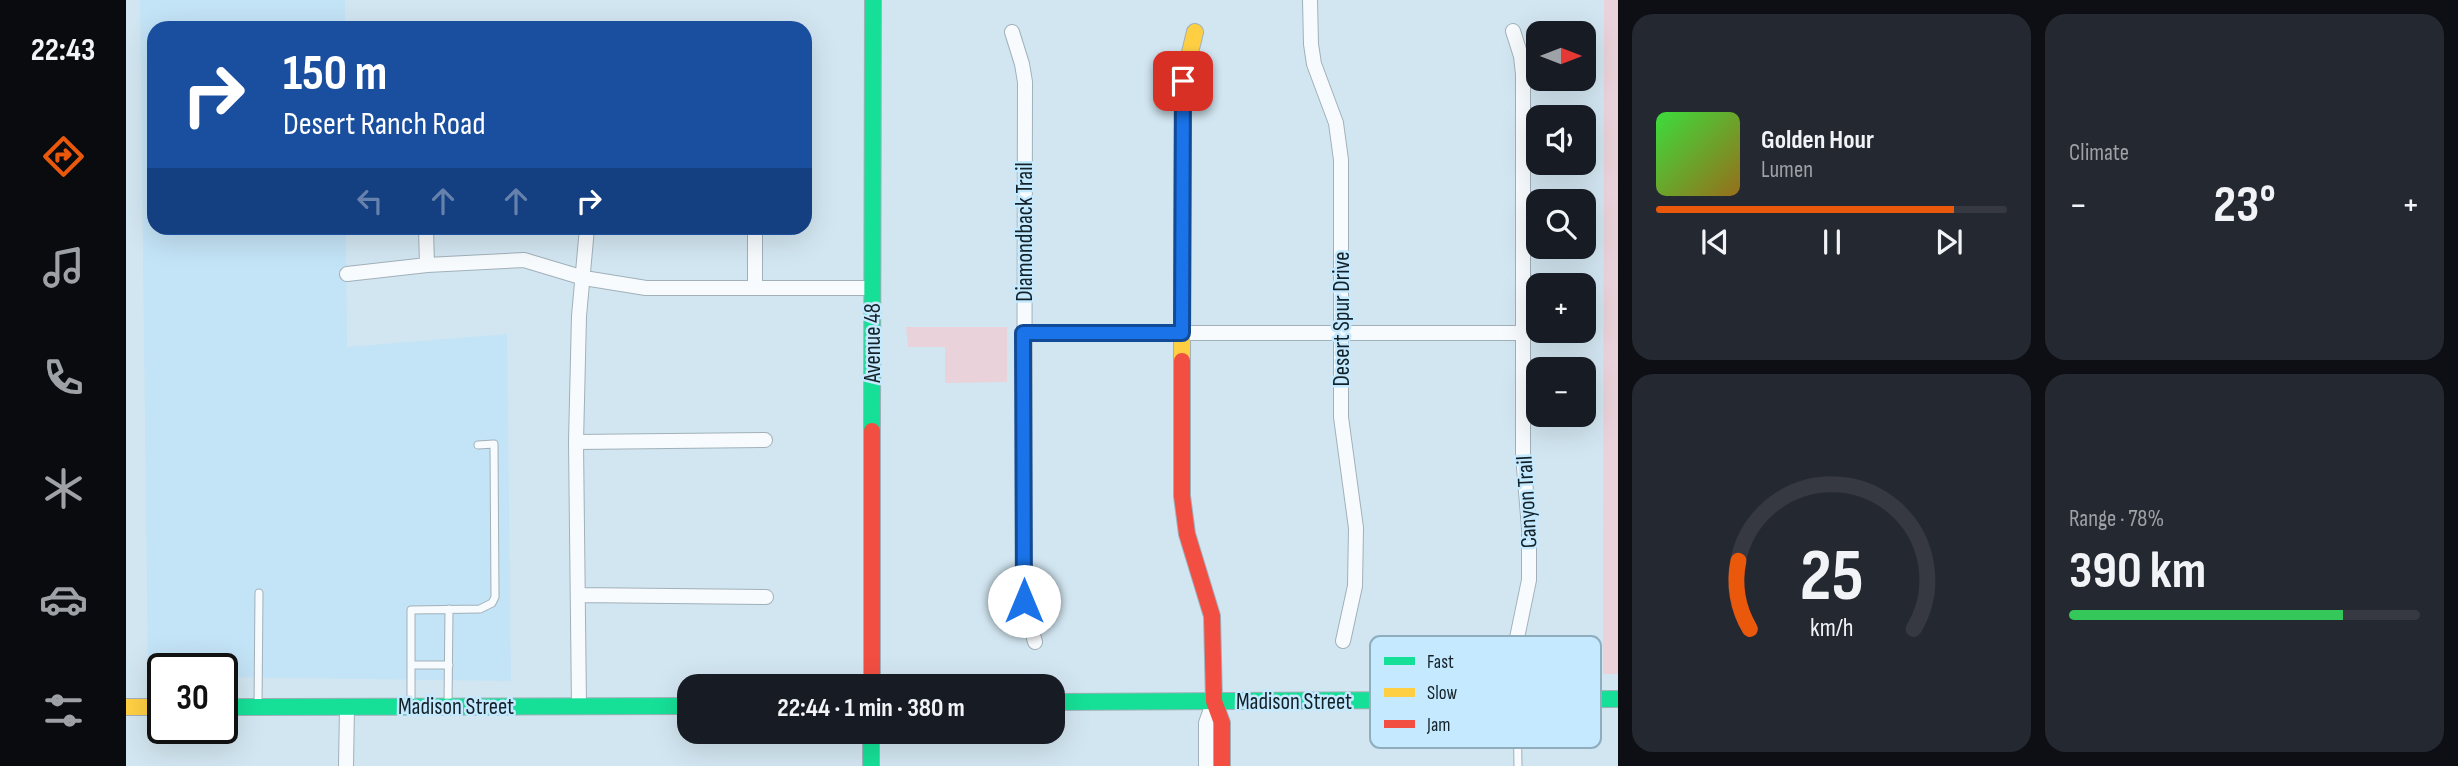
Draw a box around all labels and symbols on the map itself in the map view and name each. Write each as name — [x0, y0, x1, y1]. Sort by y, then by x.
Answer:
north arrow — [1526, 21, 1596, 91]
pin — [1153, 51, 1213, 111]
street label: Diamondback Trail — [1011, 162, 1039, 302]
street label: Desert Spur Drive — [1328, 251, 1356, 387]
street label: Avenue 48 — [859, 303, 887, 384]
street label: Canyon Trail — [1511, 455, 1543, 549]
position arrow — [987, 564, 1061, 638]
legend — [1370, 636, 1601, 748]
text: Fast — [1427, 651, 1454, 674]
speed limit sign: 30 — [147, 653, 238, 744]
text: Slow — [1427, 682, 1457, 705]
street label: Madison Street — [1236, 688, 1352, 716]
street label: Madison Street — [398, 693, 514, 721]
text: Jam — [1426, 714, 1450, 737]

